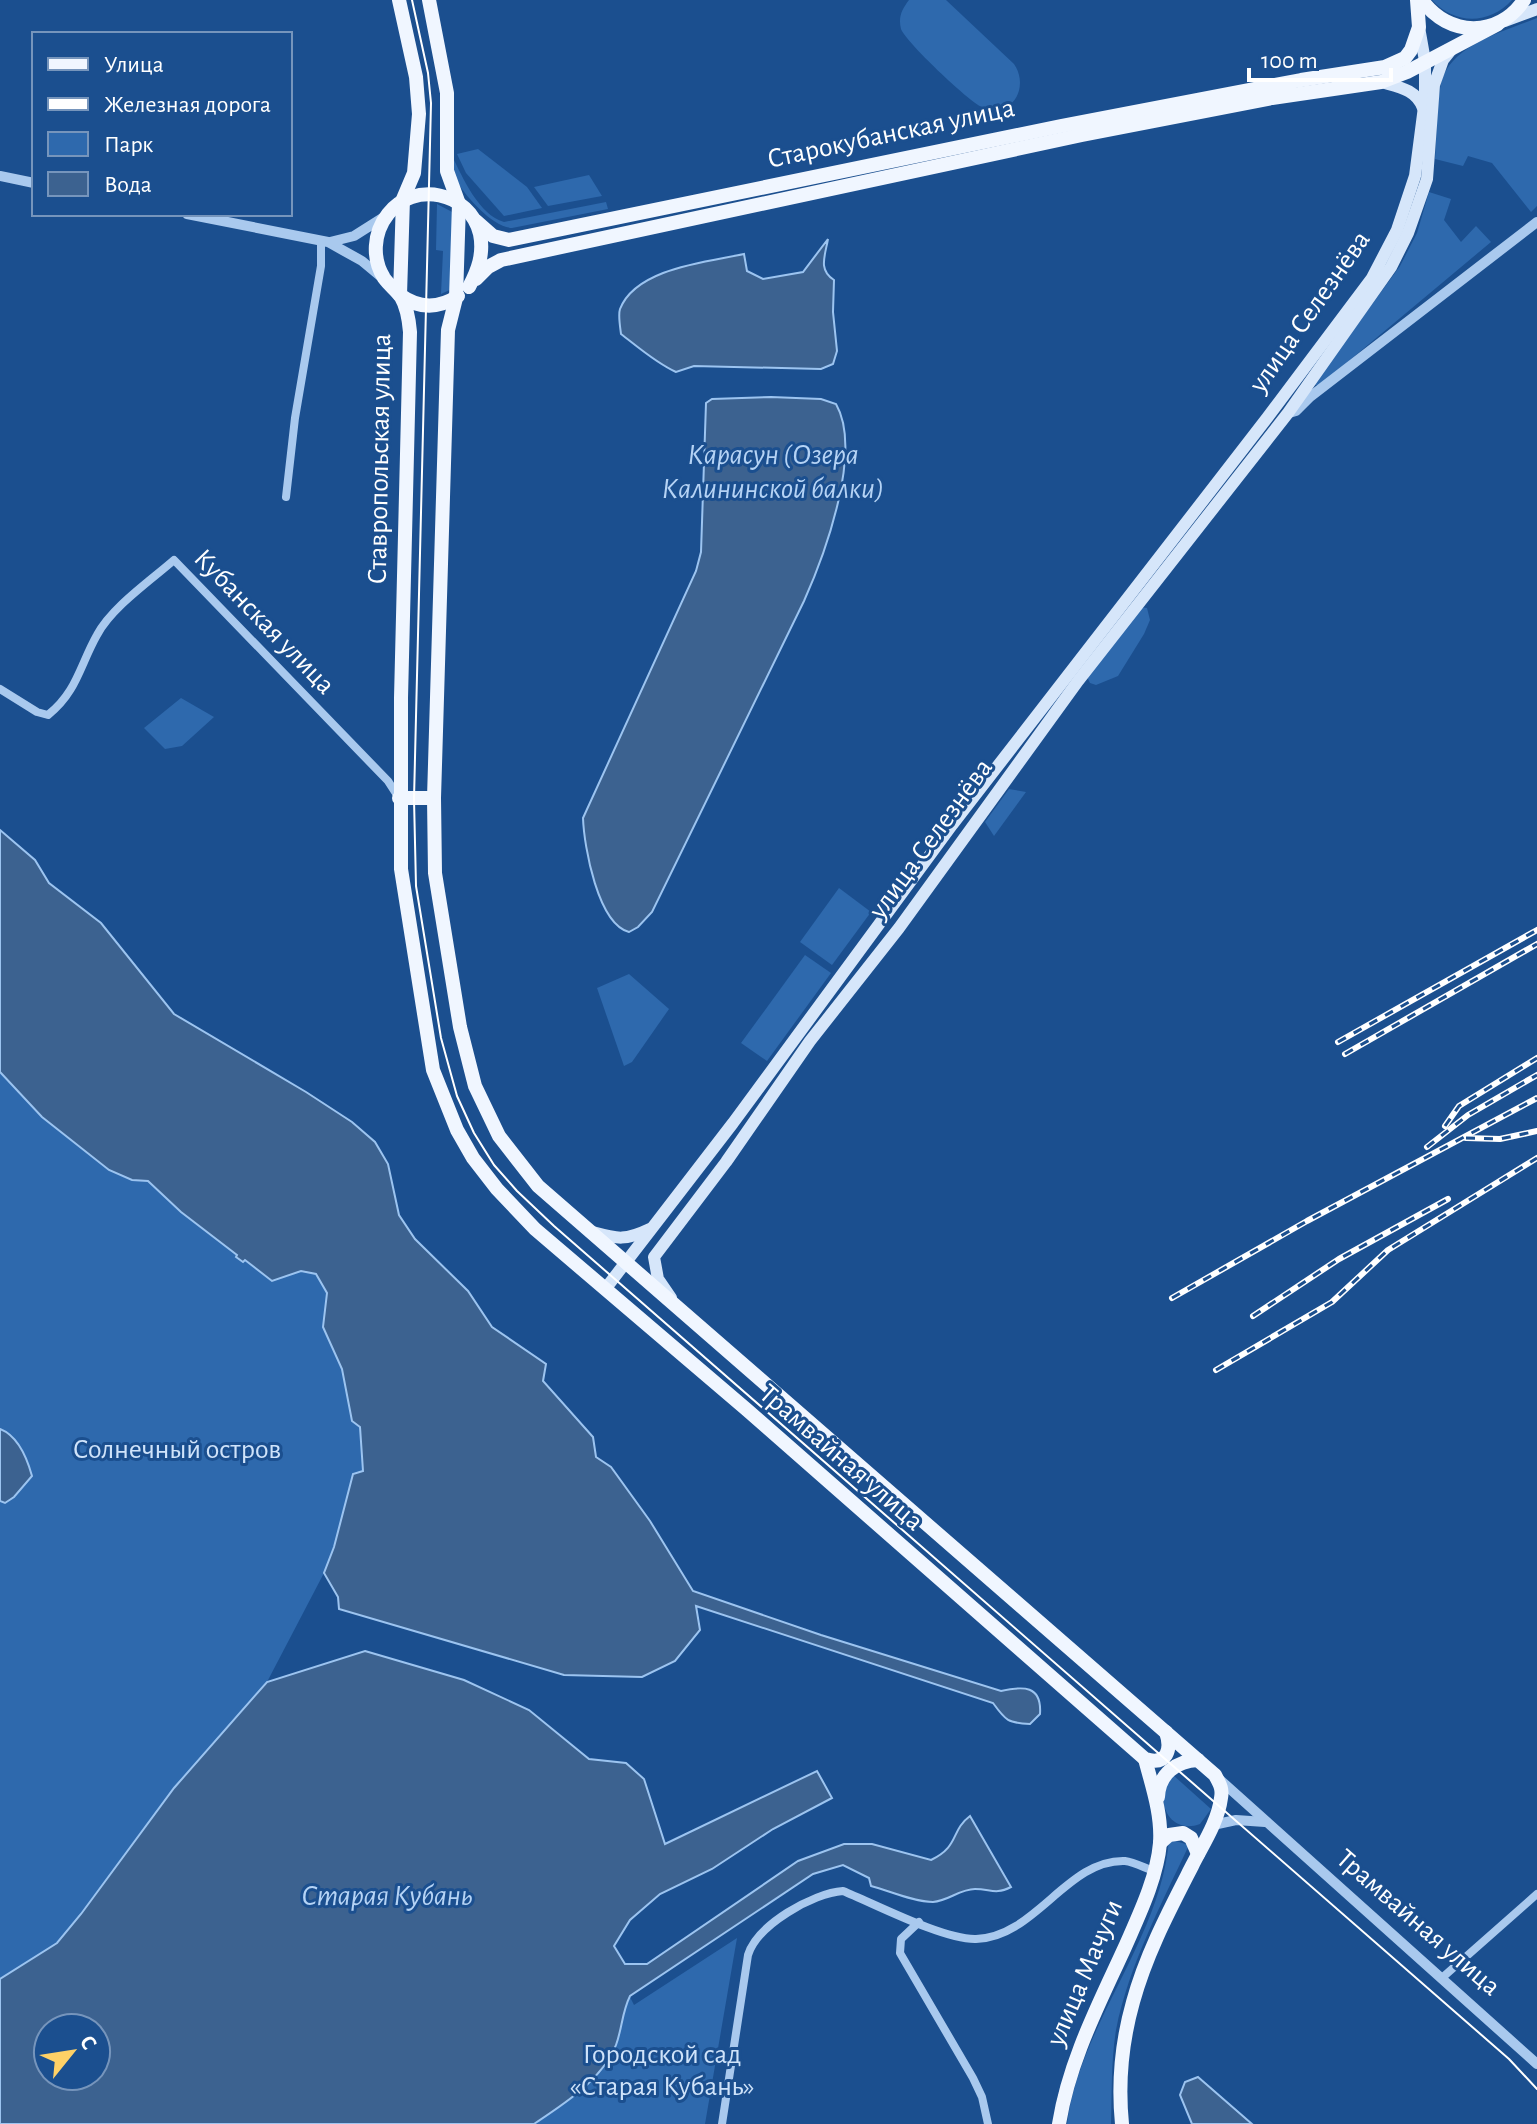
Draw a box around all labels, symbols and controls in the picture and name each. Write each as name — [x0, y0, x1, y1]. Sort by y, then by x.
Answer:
legend — [32, 32, 292, 216]
scale bar — [1249, 32, 1391, 82]
text: 100 m — [1261, 49, 1318, 73]
text: Улица — [104, 53, 164, 77]
text: Железная дорога — [104, 93, 271, 117]
street label: Старокубанская улица — [765, 94, 1017, 174]
text: Парк — [104, 133, 153, 157]
text: Вода — [104, 173, 152, 197]
street label: улица Селезнёва — [1244, 226, 1376, 399]
street label: Ставропольская улица — [364, 333, 396, 585]
water label: Карасун (Озера Калининской балки) — [662, 440, 884, 504]
street label: Кубанская улица — [188, 544, 340, 700]
street label: улица Селезнёва — [863, 754, 998, 925]
street label: Трамвайная улица — [754, 1380, 928, 1537]
park label: Солнечный остров — [73, 1436, 281, 1464]
street label: Трамвайная улица — [1331, 1845, 1505, 2002]
water label: Старая Кубань — [301, 1881, 473, 1911]
street label: улица Мачуги — [1041, 1896, 1128, 2051]
north arrow — [32, 2012, 112, 2092]
text: С — [76, 2032, 101, 2053]
park label: Городской сад «Старая Кубань» — [569, 2041, 755, 2101]

